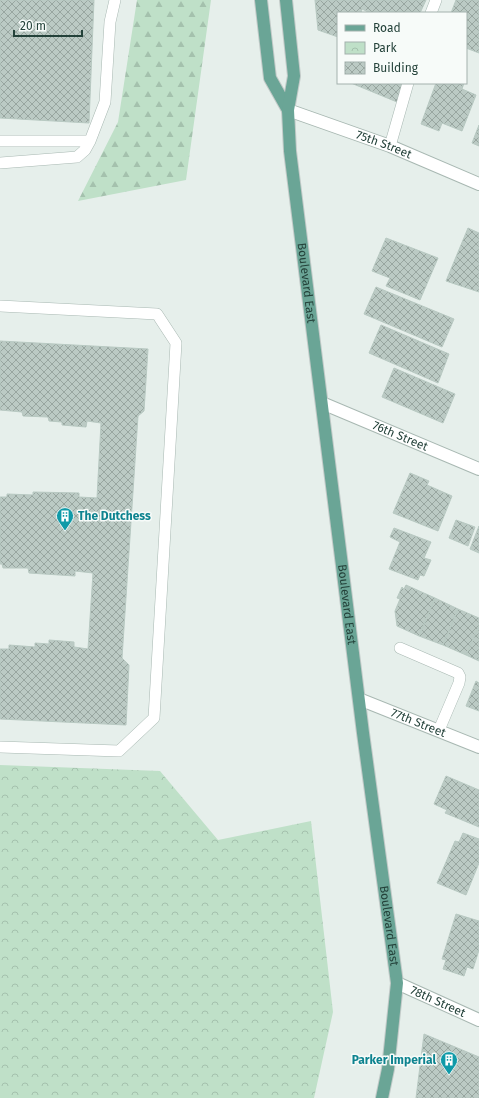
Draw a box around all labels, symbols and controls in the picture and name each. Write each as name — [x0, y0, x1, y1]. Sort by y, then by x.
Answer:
scale bar — [14, 12, 82, 38]
legend — [337, 12, 467, 84]
text: 20 m — [20, 19, 46, 33]
text: Road — [373, 21, 401, 35]
text: Park — [373, 41, 397, 55]
text: Building — [373, 61, 419, 75]
street label: 75th Street — [354, 128, 414, 162]
street label: Boulevard East — [295, 242, 319, 325]
street label: 76th Street — [371, 418, 431, 454]
building icon: The Dutchess — [55, 506, 75, 531]
place label: The Dutchess — [78, 509, 151, 523]
street label: Boulevard East — [335, 563, 359, 646]
street label: 77th Street — [389, 706, 448, 740]
street label: Boulevard East — [377, 885, 402, 967]
street label: 78th Street — [408, 983, 468, 1020]
building icon: Parker Imperial — [439, 1050, 459, 1075]
place label: Parker Imperial — [352, 1053, 436, 1067]

